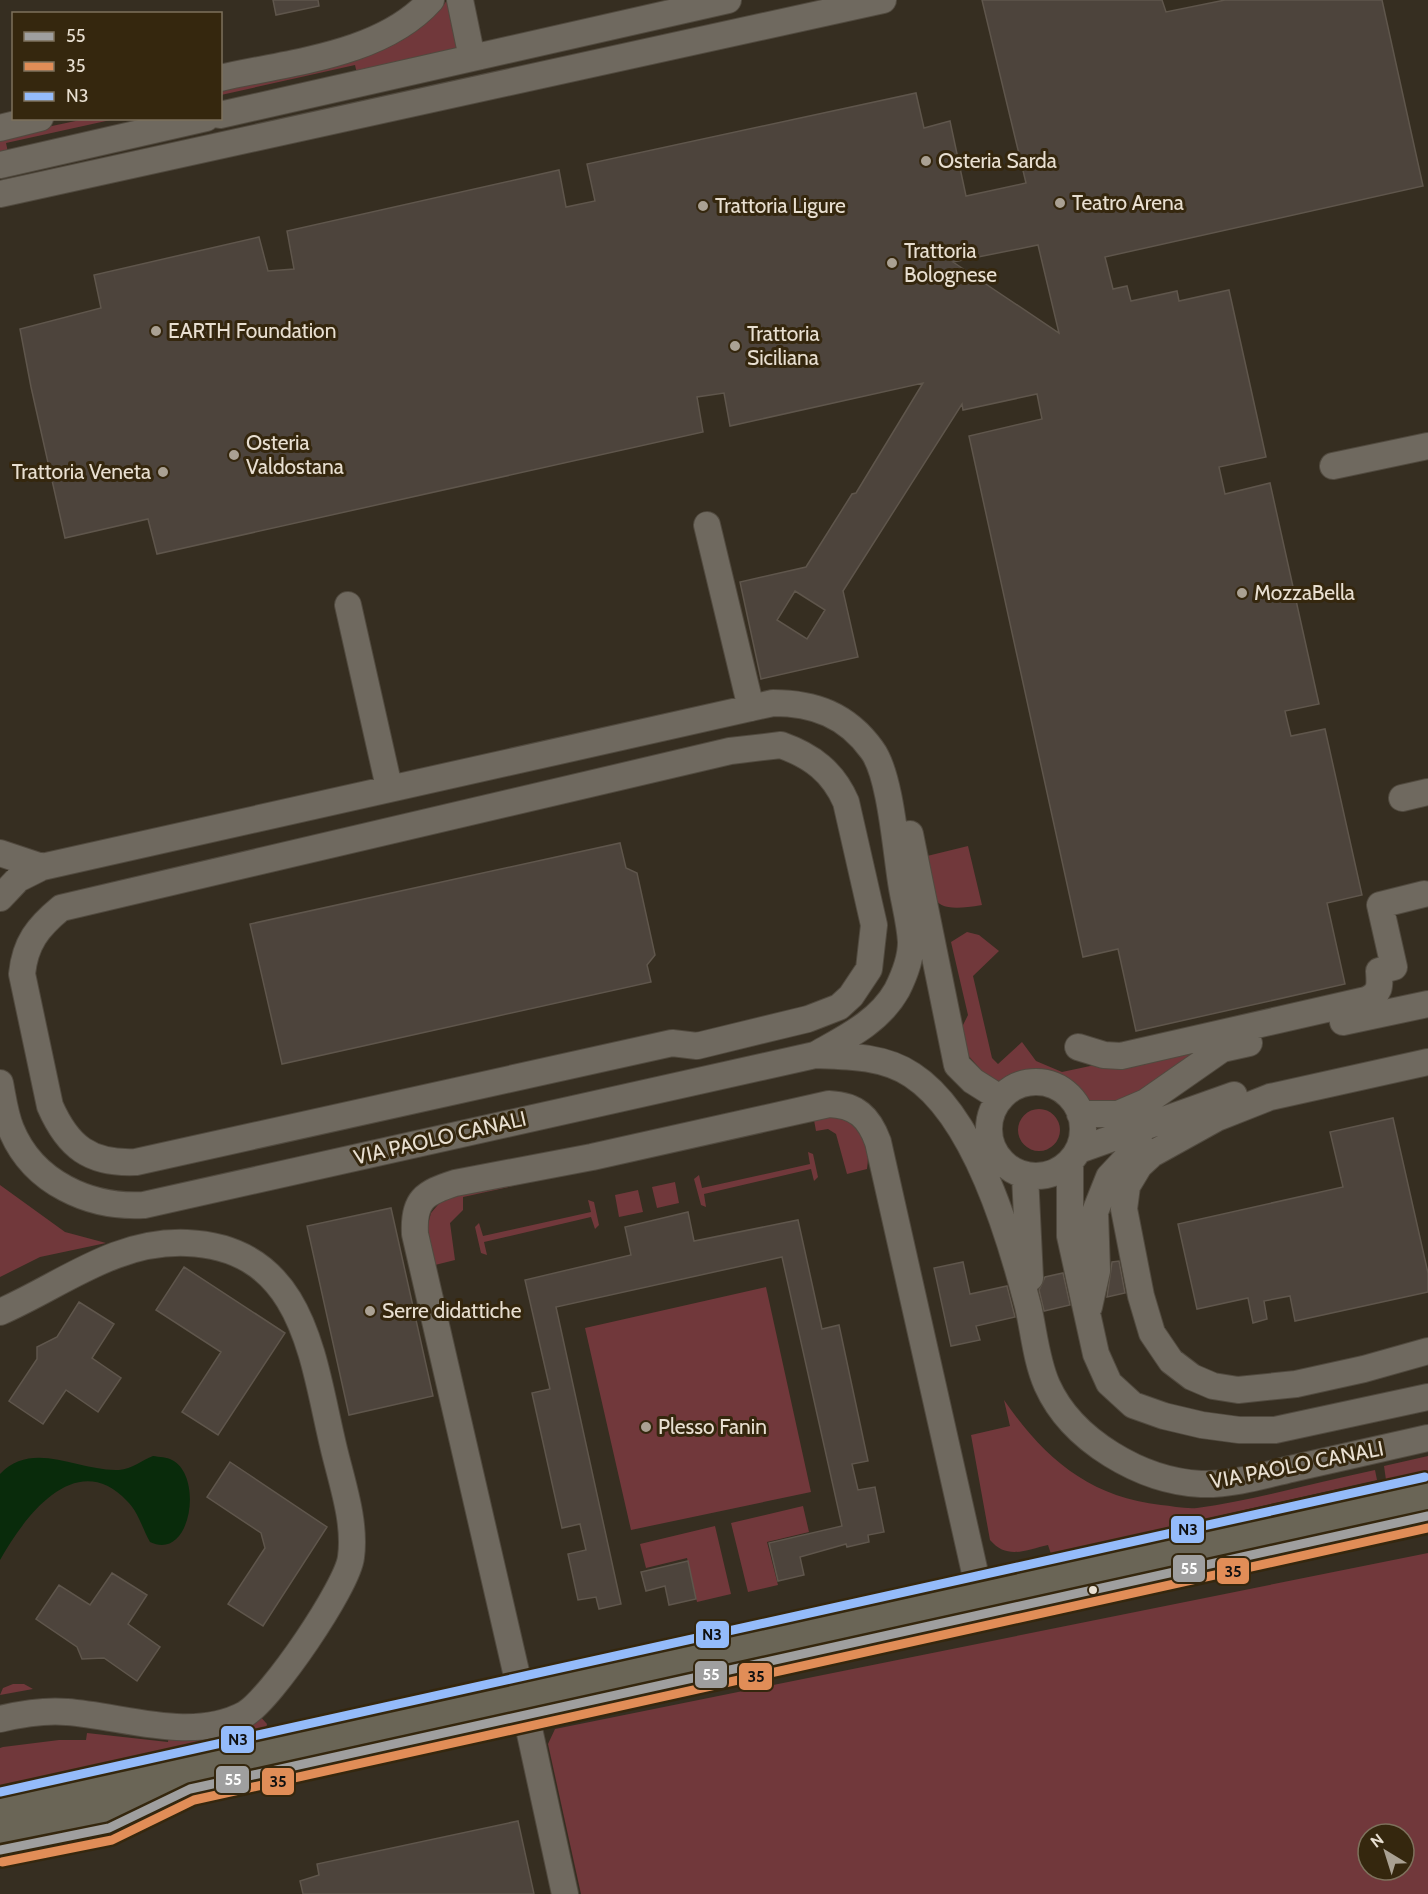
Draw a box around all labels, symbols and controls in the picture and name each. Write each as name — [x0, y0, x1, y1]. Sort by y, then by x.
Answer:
legend — [12, 12, 222, 120]
text: 55 — [66, 25, 85, 47]
text: 35 — [66, 55, 85, 77]
text: N3 — [66, 85, 88, 107]
place label: Osteria Sarda — [938, 148, 1057, 173]
marker: Osteria Sarda — [919, 154, 933, 168]
place label: Teatro Arena — [1072, 190, 1184, 215]
place label: Trattoria Ligure — [715, 193, 846, 218]
marker: Teatro Arena — [1053, 196, 1067, 210]
marker: Trattoria Ligure — [696, 199, 710, 213]
place label: Trattoria Bolognese — [904, 238, 997, 287]
marker: Trattoria Bolognese — [885, 256, 899, 270]
place label: EARTH Foundation — [168, 318, 336, 343]
place label: Trattoria Siciliana — [747, 321, 820, 370]
marker: EARTH Foundation — [149, 324, 163, 338]
marker: Trattoria Siciliana — [728, 339, 742, 353]
place label: Osteria Valdostana — [246, 430, 344, 479]
marker: Osteria Valdostana — [227, 448, 241, 462]
place label: Trattoria Veneta — [12, 459, 151, 484]
marker: Trattoria Veneta — [156, 465, 170, 479]
place label: MozzaBella — [1254, 580, 1355, 605]
marker: MozzaBella — [1235, 586, 1249, 600]
street label: VIA PAOLO CANALI — [351, 1106, 529, 1170]
place label: Serre didattiche — [382, 1298, 522, 1323]
marker: Serre didattiche — [363, 1304, 377, 1318]
place label: Plesso Fanin — [658, 1414, 767, 1439]
marker: Plesso Fanin — [639, 1420, 653, 1434]
street label: VIA PAOLO CANALI — [1208, 1435, 1386, 1494]
line badge: N3 — [1170, 1515, 1205, 1544]
text: N3 — [1178, 1520, 1198, 1539]
line badge: 55 — [1172, 1554, 1206, 1583]
line badge: 35 — [1216, 1557, 1250, 1585]
text: 55 — [1180, 1559, 1198, 1578]
text: 35 — [1224, 1562, 1242, 1581]
unlabelled marker — [1087, 1584, 1099, 1596]
line badge: N3 — [695, 1620, 730, 1649]
text: N3 — [702, 1625, 722, 1644]
line badge: 55 — [694, 1660, 728, 1689]
line badge: 35 — [738, 1662, 773, 1691]
text: 55 — [702, 1665, 720, 1684]
text: 35 — [747, 1667, 765, 1686]
line badge: N3 — [220, 1725, 255, 1754]
text: N3 — [228, 1730, 248, 1749]
line badge: 55 — [215, 1765, 250, 1794]
line badge: 35 — [261, 1767, 295, 1796]
text: 55 — [224, 1770, 242, 1789]
text: 35 — [269, 1772, 287, 1791]
north arrow — [1356, 1822, 1416, 1882]
text: N — [1367, 1830, 1387, 1852]

